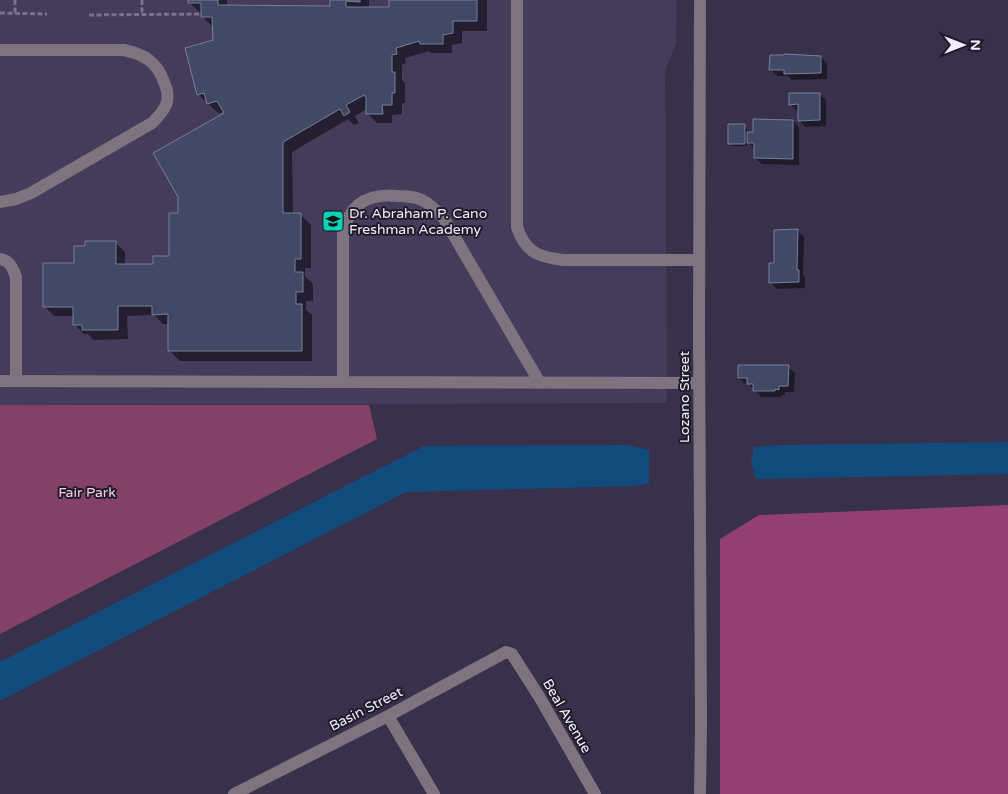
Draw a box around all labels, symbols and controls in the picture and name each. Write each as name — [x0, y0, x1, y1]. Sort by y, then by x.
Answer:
north arrow — [938, 20, 988, 70]
text: N — [967, 39, 984, 51]
place label: Dr. Abraham P. Cano Freshman Academy — [349, 205, 487, 238]
school or university icon: Dr. Abraham P. Cano Freshman Academy — [321, 209, 345, 233]
street label: Lozano Street — [676, 350, 693, 443]
park label: Fair Park — [58, 484, 116, 501]
street label: Beal Avenue — [539, 676, 595, 756]
street label: Basin Street — [327, 683, 406, 735]

